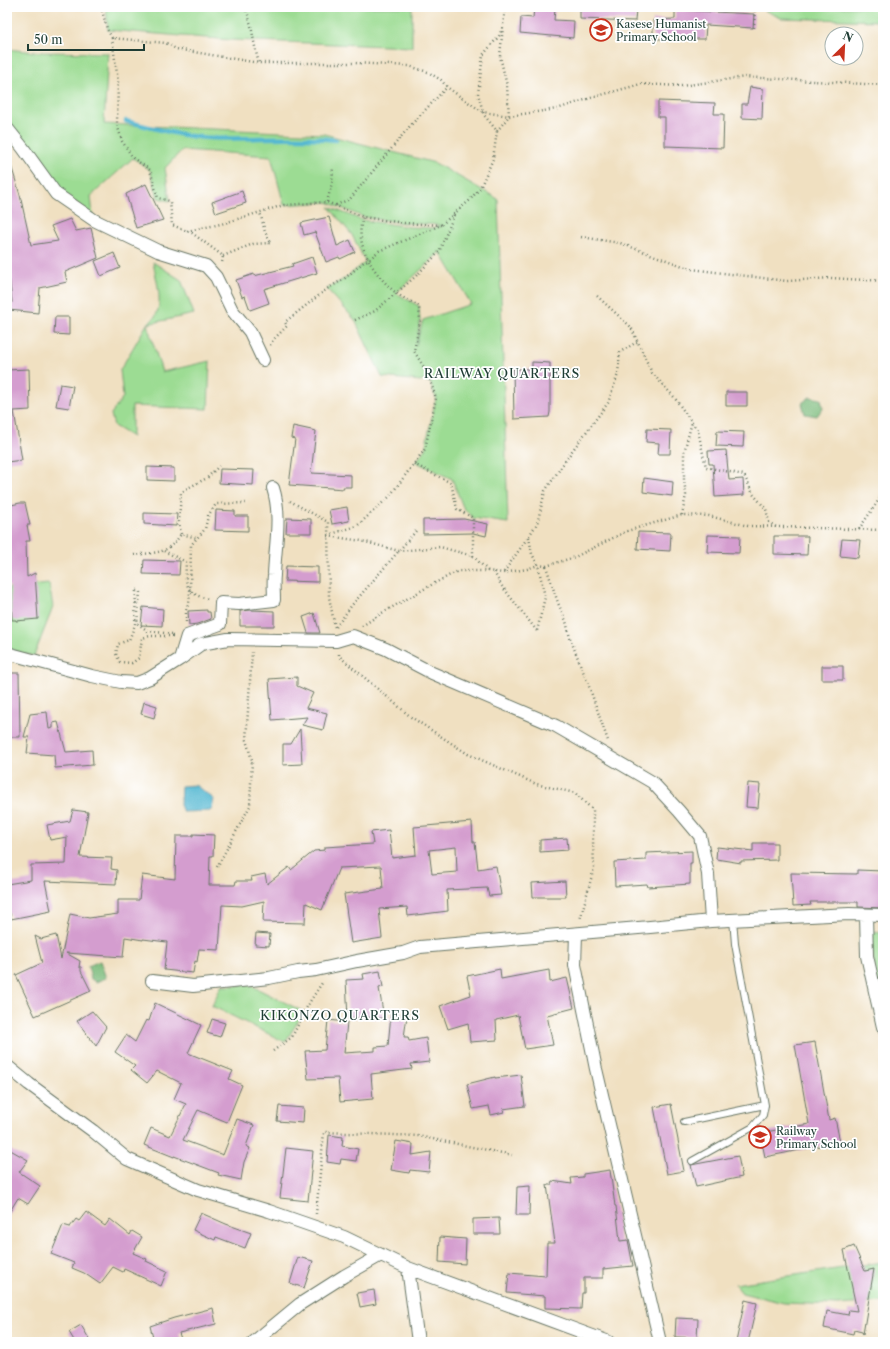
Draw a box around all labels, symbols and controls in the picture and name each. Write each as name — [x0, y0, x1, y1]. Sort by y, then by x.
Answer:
school or university icon: Kasese Humanist Primary School — [588, 17, 614, 43]
place label: Kasese Humanist Primary School — [616, 17, 706, 44]
scale bar — [28, 26, 144, 52]
north arrow — [824, 26, 864, 66]
text: N — [841, 29, 856, 45]
text: 50 m — [34, 32, 63, 47]
district label: RAILWAY QUARTERS — [424, 365, 580, 381]
district label: KIKONZO QUARTERS — [260, 1007, 420, 1023]
school or university icon: Railway Primary School — [747, 1124, 773, 1150]
place label: Railway Primary School — [776, 1124, 857, 1151]

